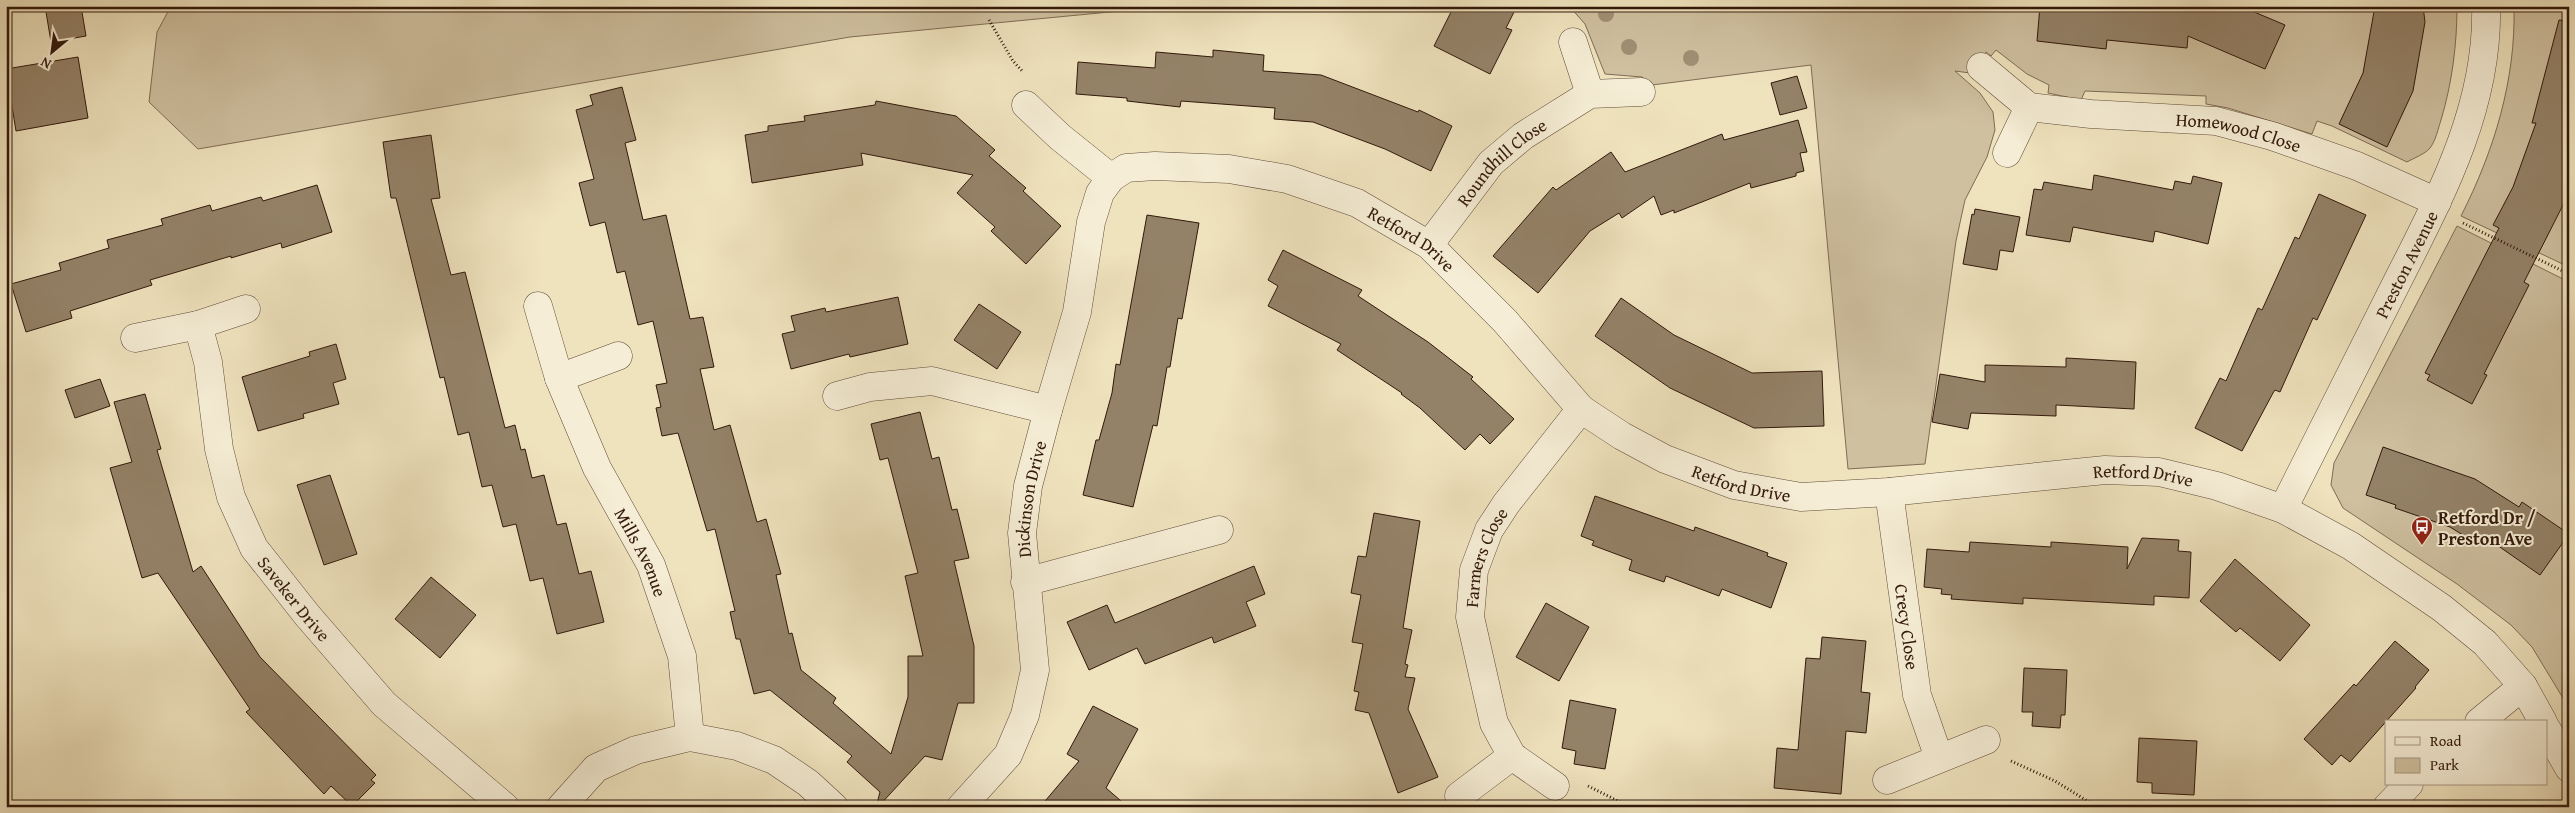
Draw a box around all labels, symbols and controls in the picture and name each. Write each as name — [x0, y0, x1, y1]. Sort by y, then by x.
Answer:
north arrow — [28, 28, 78, 78]
text: N — [36, 52, 55, 74]
street label: Homewood Close — [2175, 105, 2305, 159]
street label: Roundhill Close — [1450, 111, 1552, 212]
street label: Retford Drive — [1363, 199, 1462, 278]
street label: Preston Avenue — [2368, 206, 2444, 323]
street label: Dickinson Drive — [1008, 437, 1053, 559]
street label: Retford Drive — [2091, 456, 2196, 493]
street label: Retford Drive — [1688, 457, 1793, 508]
street label: Farmers Close — [1457, 502, 1514, 609]
street label: Mills Avenue — [608, 503, 674, 600]
place label: Retford Dr / Preston Ave — [2438, 504, 2536, 552]
bus stop icon: Retford Dr / Preston Ave — [2410, 515, 2434, 546]
street label: Saveker Drive — [251, 550, 337, 647]
street label: Crecy Close — [1888, 582, 1927, 671]
legend — [2385, 720, 2548, 786]
text: Road — [2430, 730, 2461, 751]
text: Park — [2430, 754, 2459, 775]

